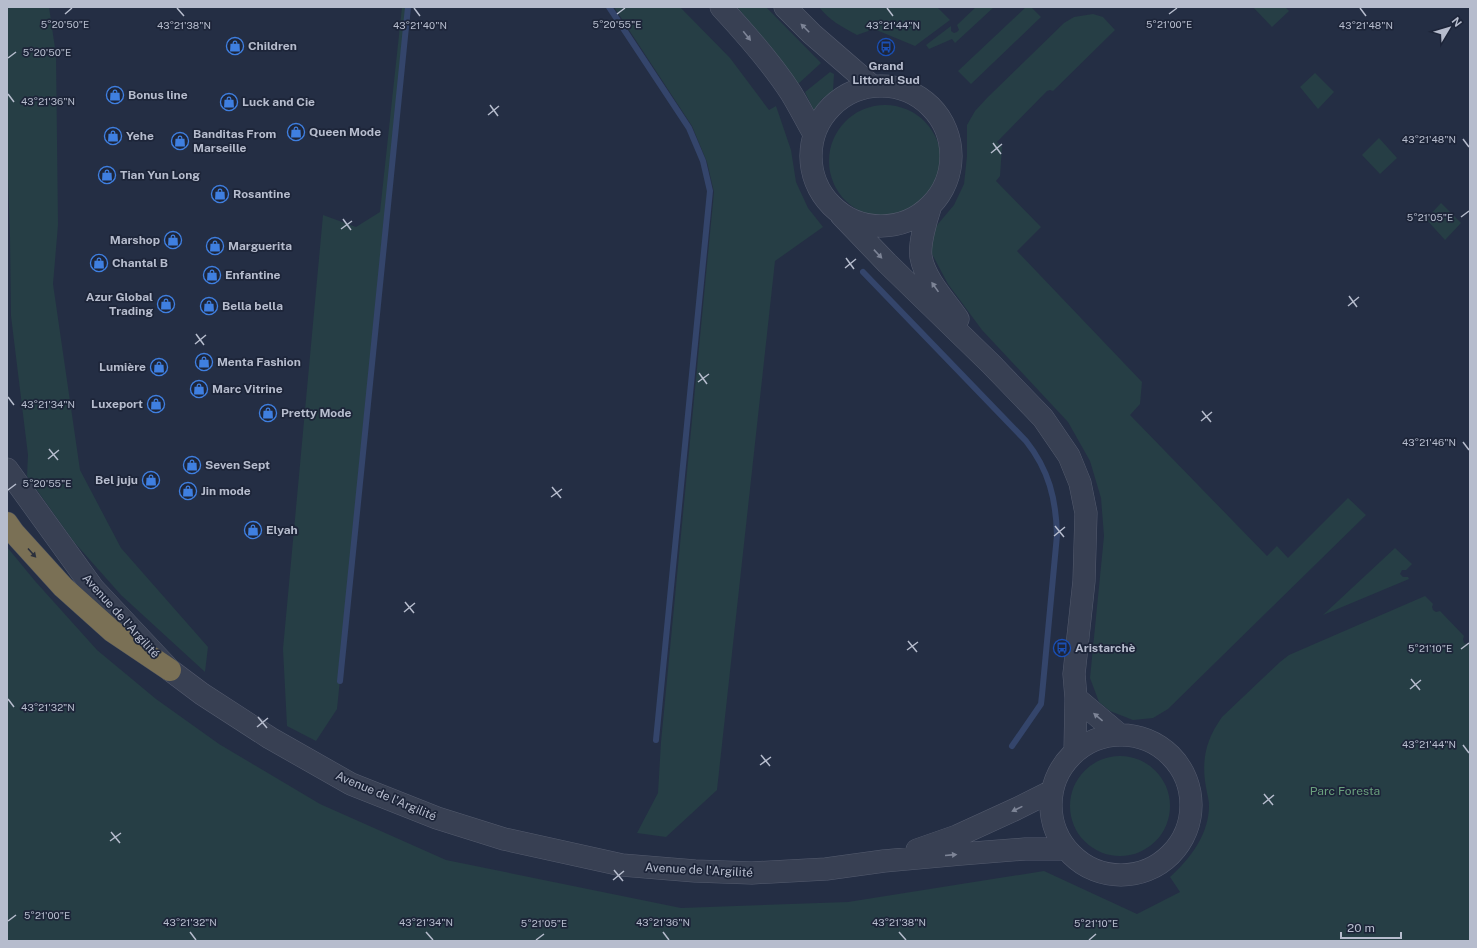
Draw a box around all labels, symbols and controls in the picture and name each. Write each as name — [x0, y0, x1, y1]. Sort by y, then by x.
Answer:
north arrow — [1429, 8, 1469, 48]
text: N — [1450, 15, 1464, 29]
text: 5°20'50"E — [41, 18, 89, 30]
text: 5°20'55"E — [593, 18, 641, 30]
text: 5°21'00"E — [1146, 18, 1192, 30]
text: 43°21'38"N — [157, 19, 211, 31]
text: 43°21'40"N — [393, 19, 447, 31]
text: 43°21'44"N — [866, 19, 920, 31]
text: 43°21'48"N — [1339, 19, 1393, 31]
one-way arrow — [800, 23, 810, 33]
one-way arrow — [743, 31, 751, 41]
shop icon: Children — [225, 36, 245, 56]
bus stop icon: Grand Littoral Sud — [876, 37, 896, 57]
place label: Children — [248, 39, 297, 53]
text: 5°20'50"E — [23, 46, 71, 58]
place label: Grand Littoral Sud — [852, 59, 920, 87]
shop icon: Bonus line — [105, 85, 125, 105]
place label: Bonus line — [128, 88, 188, 102]
shop icon: Luck and Cie — [219, 92, 239, 112]
text: 43°21'36"N — [21, 95, 75, 107]
place label: Luck and Cie — [242, 95, 315, 109]
shop icon: Queen Mode — [286, 122, 306, 142]
place label: Queen Mode — [309, 125, 381, 139]
shop icon: Yehe — [103, 126, 123, 146]
place label: Banditas From Marseille — [193, 127, 277, 155]
place label: Yehe — [126, 129, 154, 143]
shop icon: Banditas From Marseille — [170, 131, 190, 151]
text: 43°21'48"N — [1402, 133, 1456, 145]
shop icon: Tian Yun Long — [97, 165, 117, 185]
place label: Tian Yun Long — [120, 168, 200, 182]
shop icon: Rosantine — [210, 184, 230, 204]
place label: Rosantine — [233, 187, 290, 201]
text: 5°21'05"E — [1407, 211, 1453, 223]
shop icon: Marshop — [163, 230, 183, 250]
place label: Marshop — [110, 233, 160, 247]
shop icon: Marguerita — [205, 236, 225, 256]
place label: Marguerita — [228, 239, 292, 253]
one-way arrow — [873, 249, 882, 259]
shop icon: Chantal B — [89, 253, 109, 273]
place label: Chantal B — [112, 256, 168, 270]
shop icon: Enfantine — [202, 265, 222, 285]
place label: Enfantine — [225, 268, 281, 282]
one-way arrow — [932, 281, 939, 292]
place label: Azur Global Trading — [86, 290, 153, 318]
shop icon: Azur Global Trading — [156, 294, 176, 314]
shop icon: Bella bella — [199, 296, 219, 316]
place label: Bella bella — [222, 299, 283, 313]
shop icon: Menta Fashion — [194, 352, 214, 372]
place label: Menta Fashion — [217, 355, 301, 369]
shop icon: Lumière — [149, 357, 169, 377]
place label: Lumière — [99, 360, 146, 374]
shop icon: Marc Vitrine — [189, 379, 209, 399]
place label: Marc Vitrine — [212, 382, 283, 396]
shop icon: Luxeport — [146, 394, 166, 414]
place label: Luxeport — [91, 397, 143, 411]
text: 43°21'34"N — [21, 398, 75, 410]
shop icon: Pretty Mode — [258, 403, 278, 423]
place label: Pretty Mode — [281, 406, 352, 420]
text: 43°21'46"N — [1402, 436, 1456, 448]
shop icon: Seven Sept — [182, 455, 202, 475]
place label: Seven Sept — [205, 458, 270, 472]
shop icon: Bel juju — [141, 470, 161, 490]
place label: Bel juju — [95, 473, 138, 487]
text: 5°20'55"E — [23, 477, 71, 489]
shop icon: Jin mode — [178, 481, 198, 501]
place label: Jin mode — [201, 484, 251, 498]
shop icon: Elyah — [243, 520, 263, 540]
place label: Elyah — [266, 523, 298, 537]
one-way arrow — [27, 548, 36, 558]
street label: Avenue de l'Argilité — [80, 571, 163, 661]
bus stop icon: Aristarchè — [1052, 638, 1072, 658]
place label: Aristarchè — [1075, 641, 1135, 655]
text: 5°21'10"E — [1408, 642, 1452, 654]
text: 43°21'32"N — [21, 701, 75, 713]
one-way arrow — [1092, 712, 1103, 721]
text: 43°21'44"N — [1402, 738, 1456, 750]
street label: Avenue de l'Argilité — [333, 768, 439, 824]
park label: Parc Foresta — [1310, 784, 1380, 798]
one-way arrow — [1011, 806, 1023, 812]
one-way arrow — [944, 852, 957, 858]
street label: Avenue de l'Argilité — [645, 860, 754, 880]
text: 5°21'00"E — [24, 909, 70, 921]
scale bar — [1341, 914, 1401, 940]
text: 43°21'32"N — [163, 916, 217, 928]
text: 43°21'34"N — [399, 916, 453, 928]
text: 43°21'36"N — [636, 916, 690, 928]
text: 43°21'38"N — [872, 916, 926, 928]
text: 5°21'05"E — [521, 917, 567, 929]
text: 5°21'10"E — [1074, 917, 1118, 929]
text: 20 m — [1347, 921, 1375, 935]

